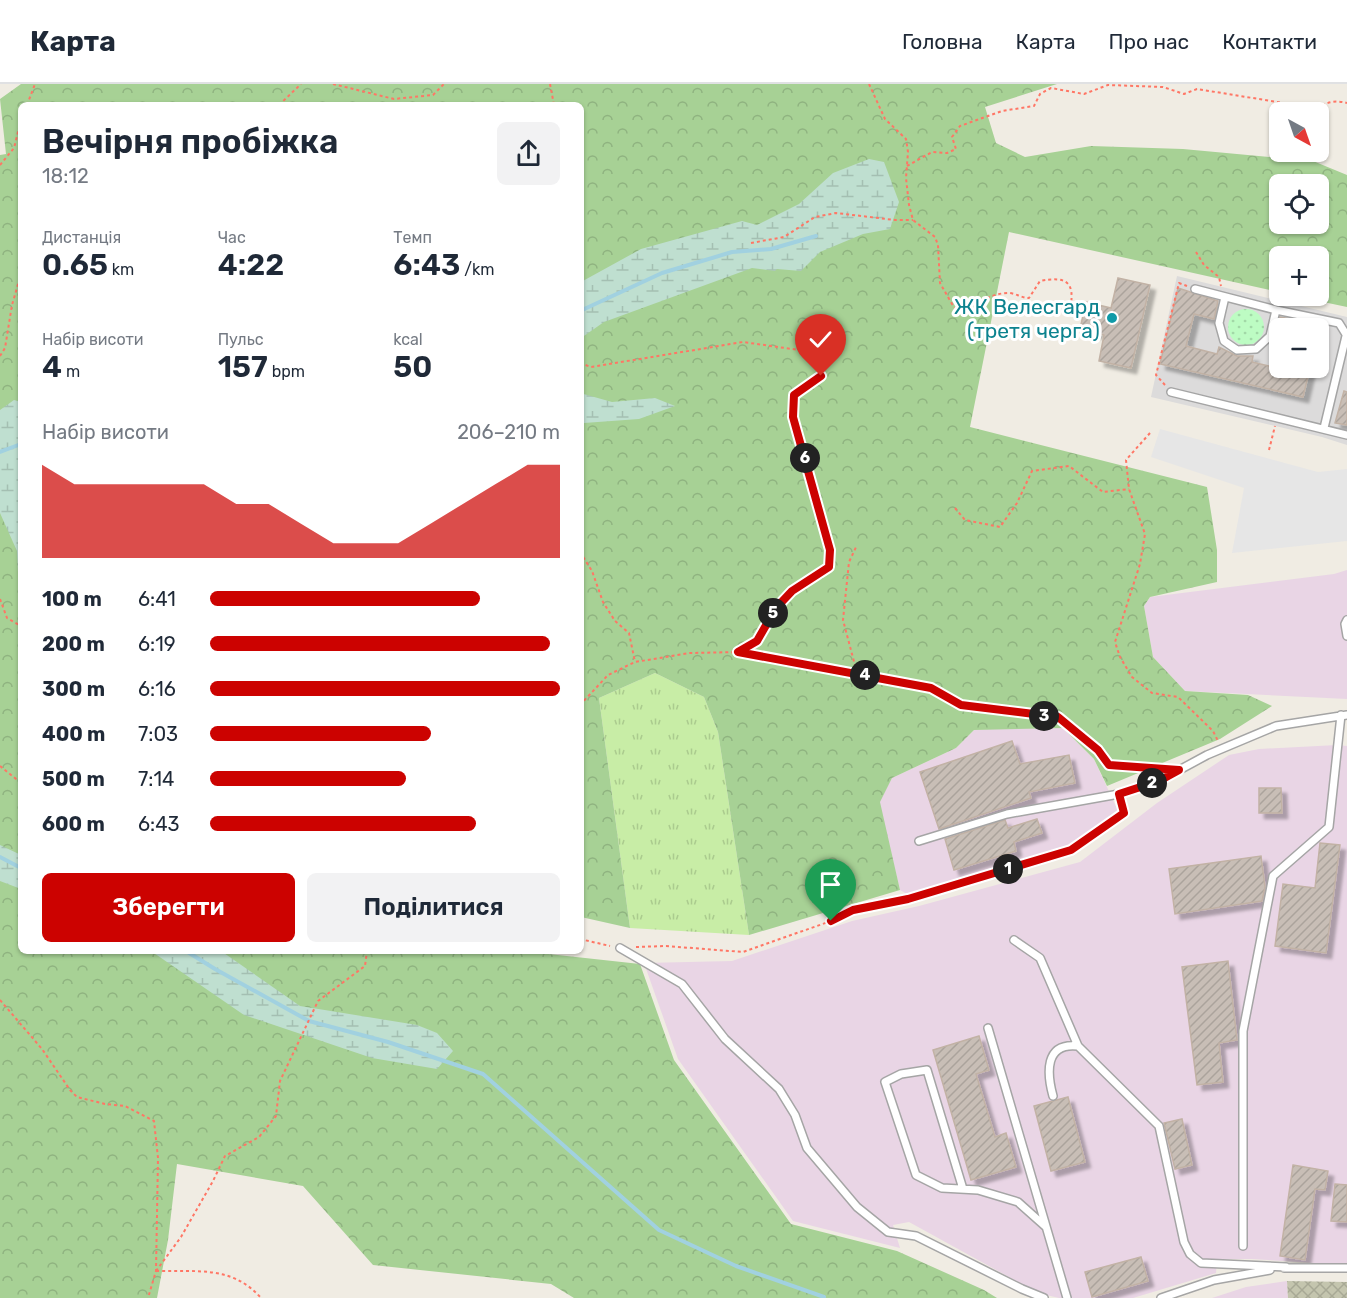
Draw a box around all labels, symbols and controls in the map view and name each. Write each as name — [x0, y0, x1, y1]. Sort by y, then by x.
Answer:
text: Карта — [30, 25, 116, 58]
text: Головна — [902, 29, 983, 54]
text: Карта — [1016, 29, 1076, 54]
text: Про нас — [1109, 29, 1189, 54]
text: Контакти — [1222, 29, 1317, 54]
north arrow — [1269, 102, 1329, 162]
map controls — [1269, 102, 1329, 378]
text: Вечірня пробіжка — [42, 122, 338, 161]
button: share — [497, 122, 560, 185]
text: 18:12 — [42, 164, 89, 188]
button: locate — [1269, 174, 1329, 234]
text: Дистанція — [42, 228, 121, 247]
text: Час — [218, 228, 246, 247]
text: Темп — [393, 228, 432, 247]
button: + — [1269, 246, 1329, 306]
text: 0.65 — [42, 247, 108, 283]
text: 4:22 — [218, 247, 284, 283]
text: 6:43 — [393, 247, 460, 283]
text: km — [108, 260, 134, 279]
text: /km — [460, 260, 494, 279]
place label: ЖК Велесгард (третя черга) — [954, 294, 1100, 343]
marker: ЖК Велесгард (третя черга) — [1105, 311, 1119, 325]
pin — [795, 314, 846, 376]
button: − — [1269, 318, 1329, 378]
icon: check — [804, 323, 837, 356]
text: Набір висоти — [42, 330, 144, 349]
text: Пульс — [218, 330, 263, 349]
text: kcal — [393, 330, 423, 349]
text: 4 — [42, 349, 62, 385]
text: 157 — [218, 349, 268, 385]
text: 50 — [393, 349, 432, 385]
text: m — [62, 362, 80, 381]
text: bpm — [268, 362, 305, 381]
text: Набір висоти — [42, 420, 169, 444]
text: 206–210 m — [457, 420, 560, 444]
pin: 6 — [790, 443, 820, 473]
text: 6 — [800, 448, 810, 467]
text: 100 m — [42, 587, 102, 611]
text: 6:41 — [138, 587, 176, 611]
pin: 5 — [758, 598, 788, 628]
text: 5 — [768, 603, 778, 622]
text: 200 m — [42, 632, 105, 656]
text: 6:19 — [138, 632, 176, 656]
pin: 4 — [850, 660, 880, 690]
text: 4 — [860, 665, 870, 684]
text: 300 m — [42, 677, 105, 701]
text: 6:16 — [138, 677, 176, 701]
pin: 3 — [1029, 701, 1059, 731]
text: 3 — [1039, 706, 1049, 725]
text: 400 m — [42, 722, 105, 746]
text: 7:03 — [138, 722, 178, 746]
text: 500 m — [42, 767, 105, 791]
text: 7:14 — [138, 767, 174, 791]
pin: 2 — [1137, 768, 1167, 798]
text: 2 — [1147, 773, 1157, 792]
text: 600 m — [42, 812, 105, 836]
text: 6:43 — [138, 812, 180, 836]
pin: 1 — [993, 854, 1023, 884]
pin — [805, 859, 856, 921]
text: 1 — [1004, 859, 1012, 878]
icon: arrive — [814, 868, 847, 901]
button: Зберегти — [42, 873, 295, 942]
button: Поділитися — [307, 873, 560, 942]

